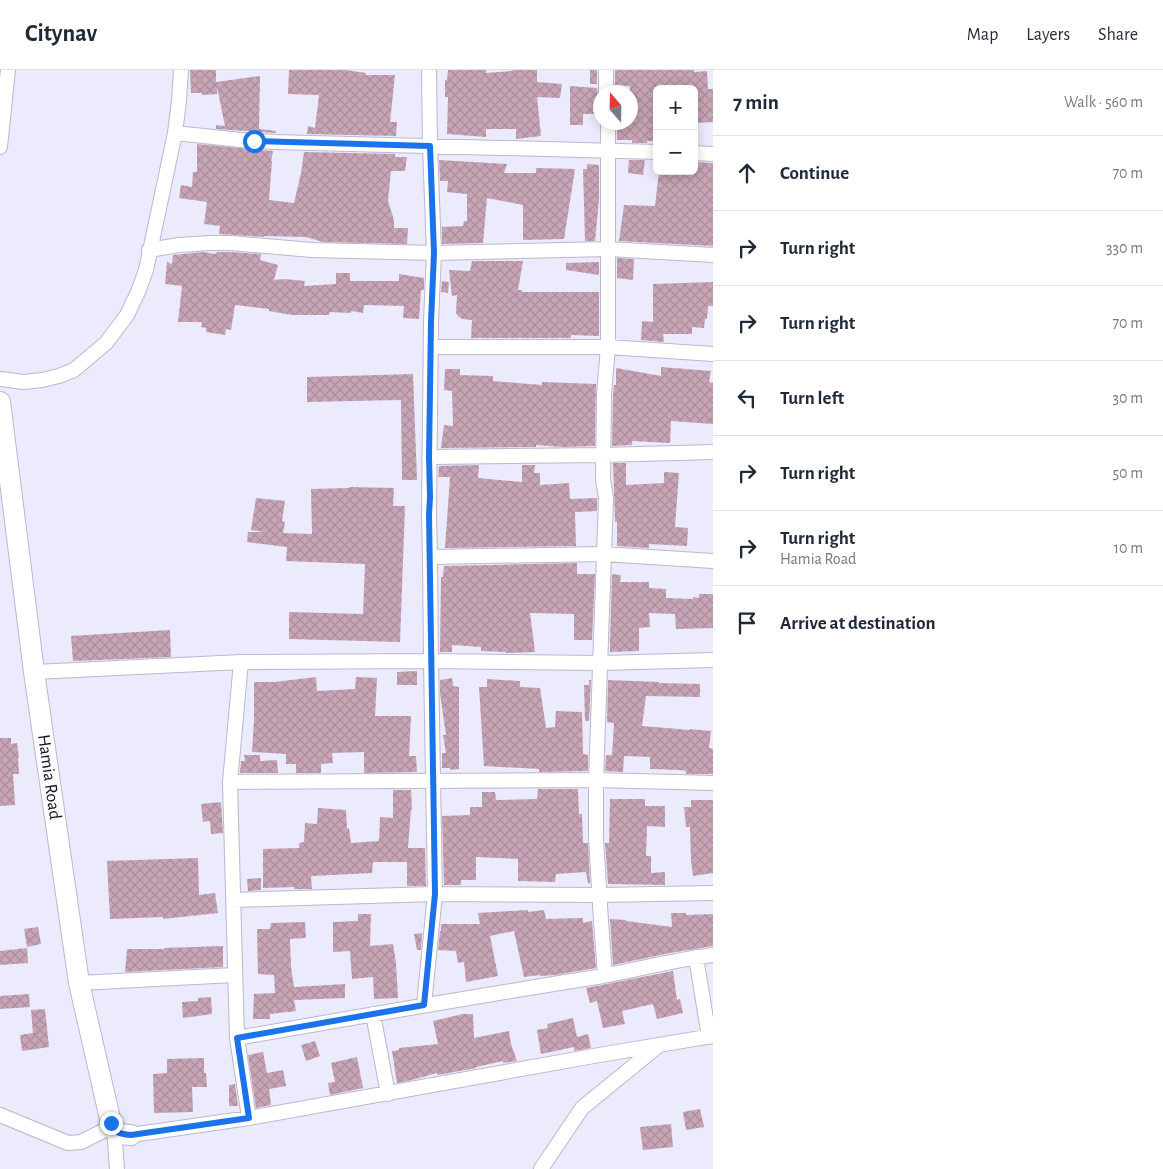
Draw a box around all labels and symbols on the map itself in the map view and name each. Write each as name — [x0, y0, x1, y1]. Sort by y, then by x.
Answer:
north arrow — [593, 85, 638, 130]
route start — [243, 130, 266, 153]
street label: Hamia Road — [34, 733, 64, 821]
route end — [100, 1112, 123, 1135]

